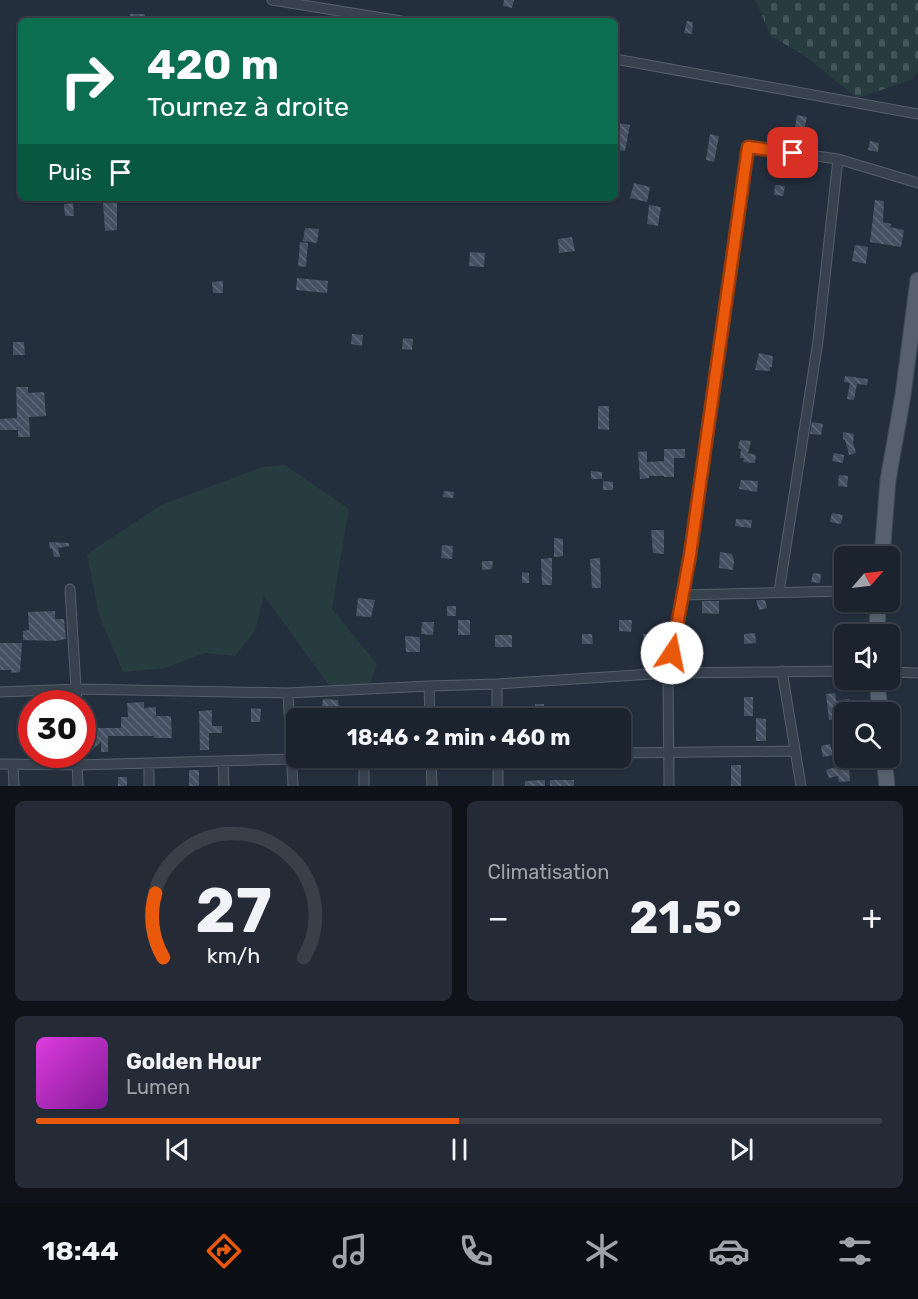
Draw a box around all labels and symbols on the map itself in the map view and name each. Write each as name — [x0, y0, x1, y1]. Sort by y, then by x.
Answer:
pin — [767, 127, 818, 178]
north arrow — [834, 546, 900, 612]
position arrow — [640, 621, 704, 685]
speed limit sign: 30 — [18, 690, 96, 768]

